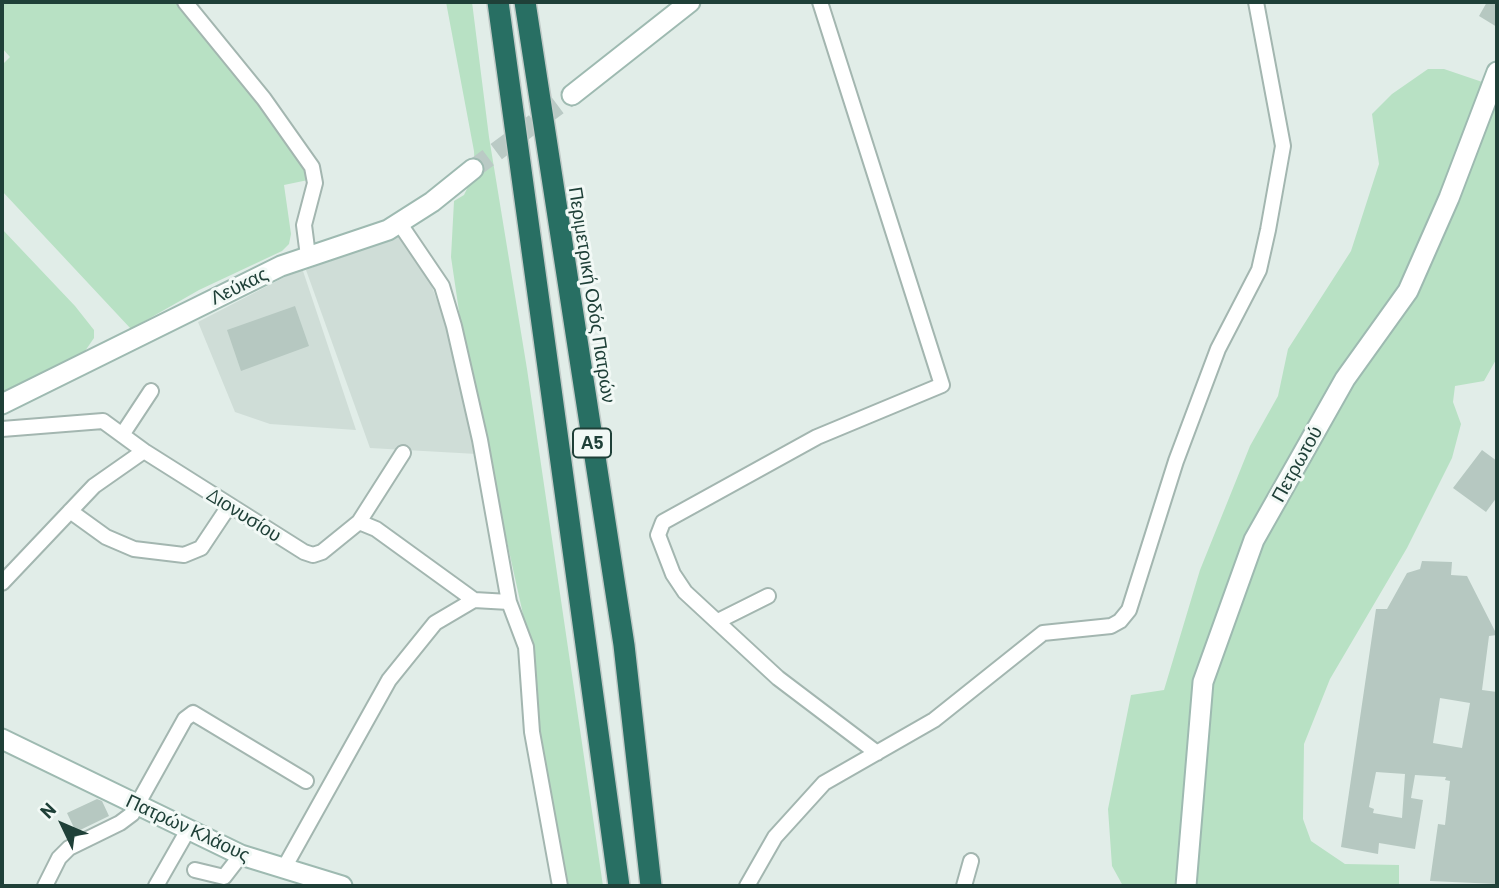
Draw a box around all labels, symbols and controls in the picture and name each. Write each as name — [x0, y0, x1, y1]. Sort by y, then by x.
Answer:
street label: Περιμετρική Οδός Πατρών — [564, 185, 620, 405]
street label: Λεύκας — [207, 262, 271, 310]
street label: Πετρωτού — [1267, 422, 1327, 506]
road number: Α5 — [573, 428, 611, 458]
street label: Διονυσίου — [202, 483, 286, 547]
street label: Πατρών Κλάους — [122, 789, 254, 867]
north arrow — [28, 790, 98, 860]
text: N — [35, 798, 60, 823]

